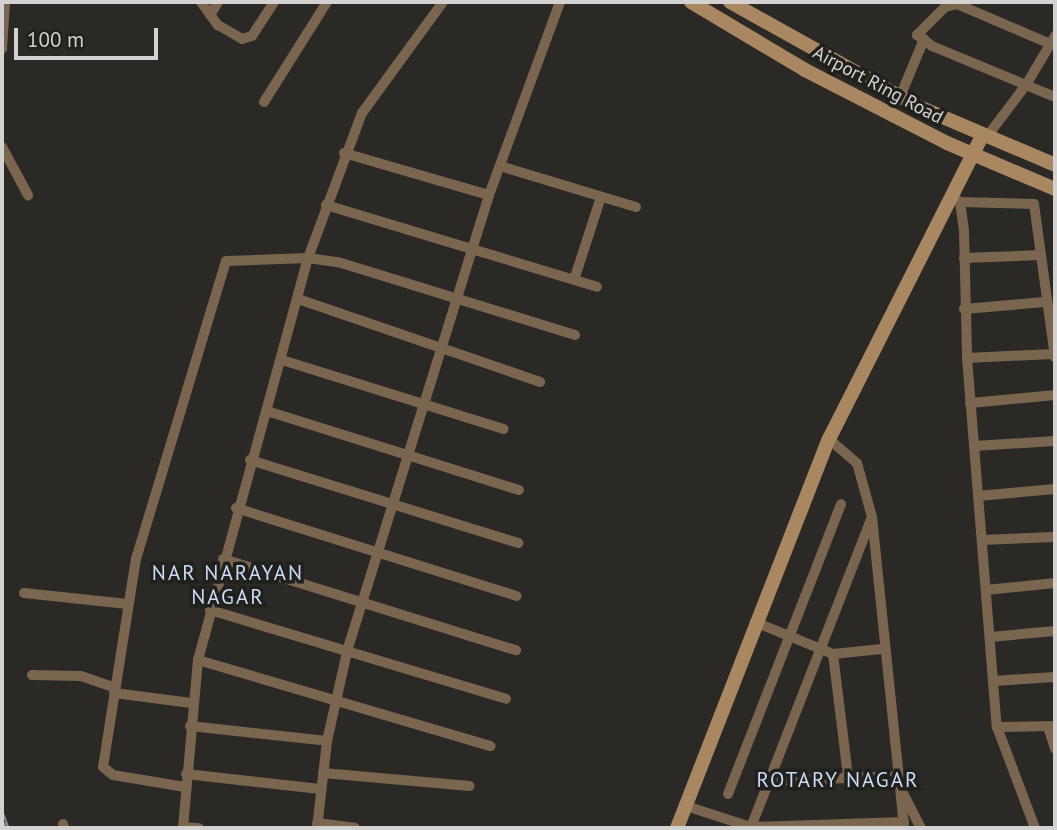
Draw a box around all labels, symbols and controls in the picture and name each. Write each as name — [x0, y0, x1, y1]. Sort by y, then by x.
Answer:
scale bar — [18, 14, 161, 58]
text: 100 m — [27, 26, 84, 53]
street label: Airport Ring Road — [809, 41, 947, 129]
district label: NAR NARAYAN NAGAR — [153, 560, 303, 610]
district label: ROTARY NAGAR — [758, 767, 918, 793]

